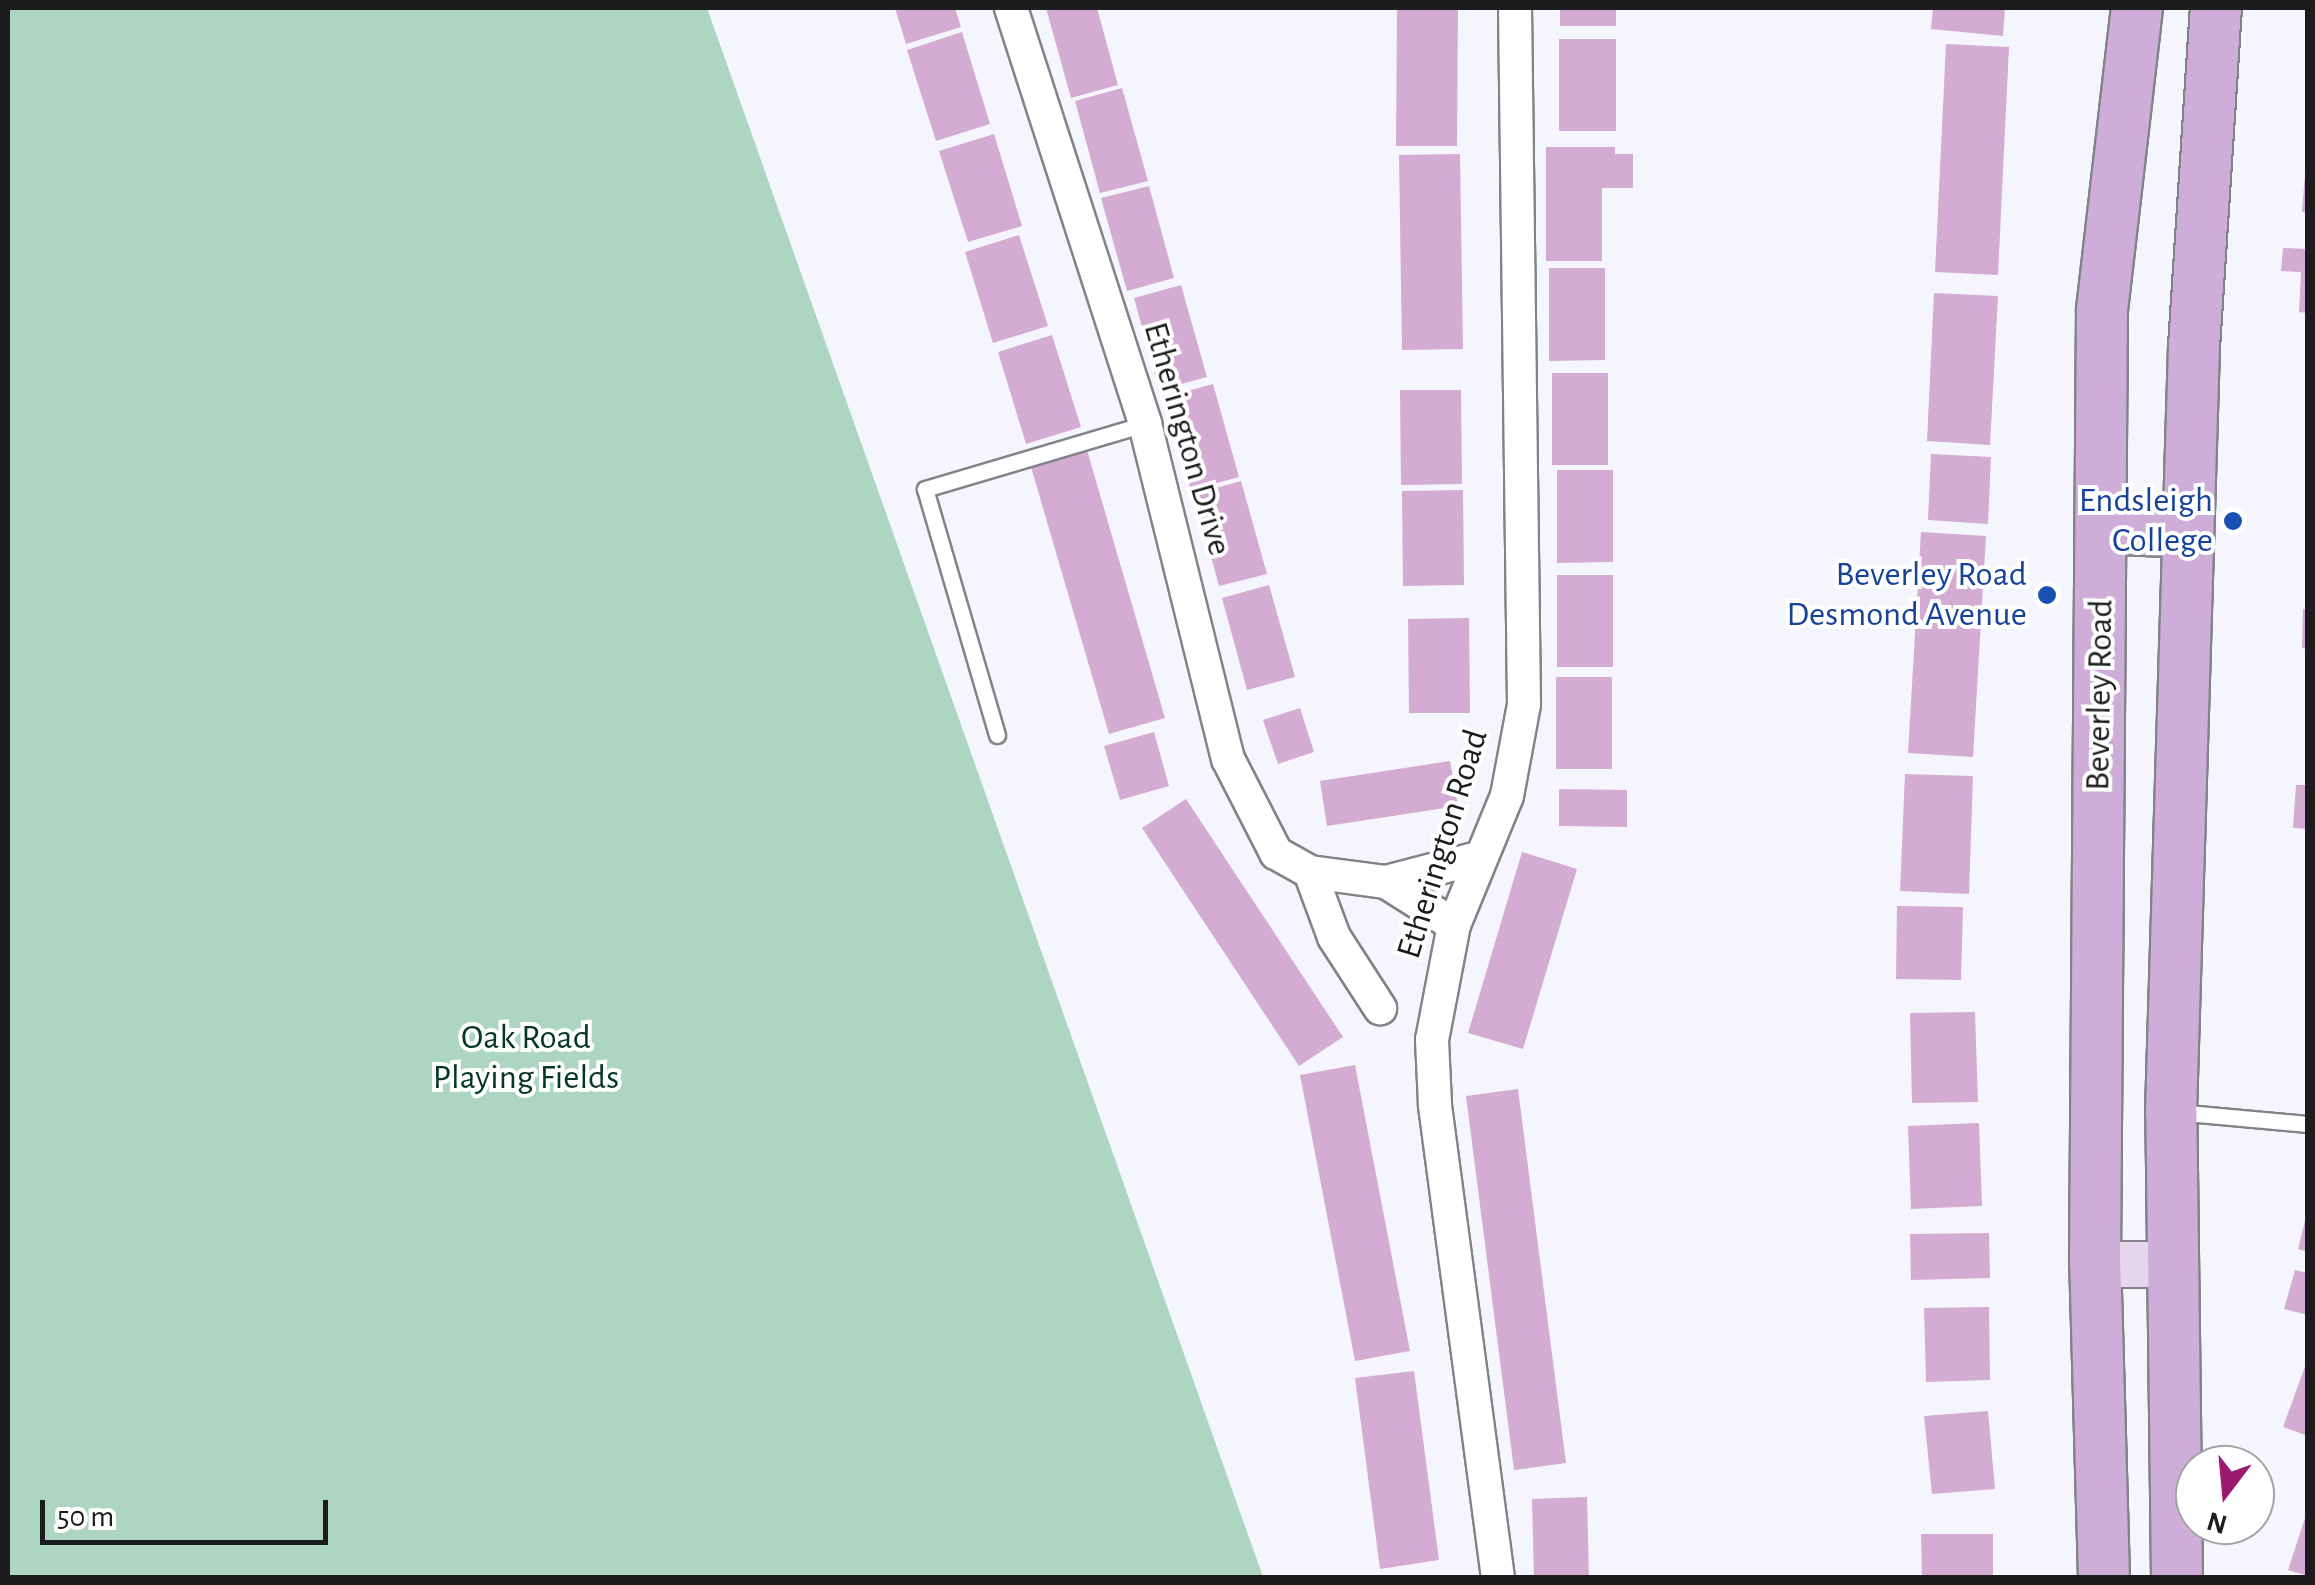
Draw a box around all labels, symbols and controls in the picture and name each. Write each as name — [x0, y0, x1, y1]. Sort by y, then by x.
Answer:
street label: Etherington Drive — [1134, 318, 1240, 560]
place label: Endsleigh College — [2079, 480, 2213, 562]
marker: Endsleigh College — [2222, 510, 2244, 532]
place label: Beverley Road Desmond Avenue — [1786, 554, 2027, 636]
marker: Beverley Road Desmond Avenue — [2036, 584, 2058, 606]
street label: Beverley Road — [2077, 599, 2123, 791]
street label: Etherington Road — [1388, 724, 1498, 964]
park label: Oak Road Playing Fields — [433, 1017, 619, 1099]
north arrow — [2175, 1445, 2275, 1545]
scale bar — [45, 1480, 332, 1542]
text: 50 m — [57, 1502, 114, 1532]
text: N — [2204, 1506, 2230, 1538]

